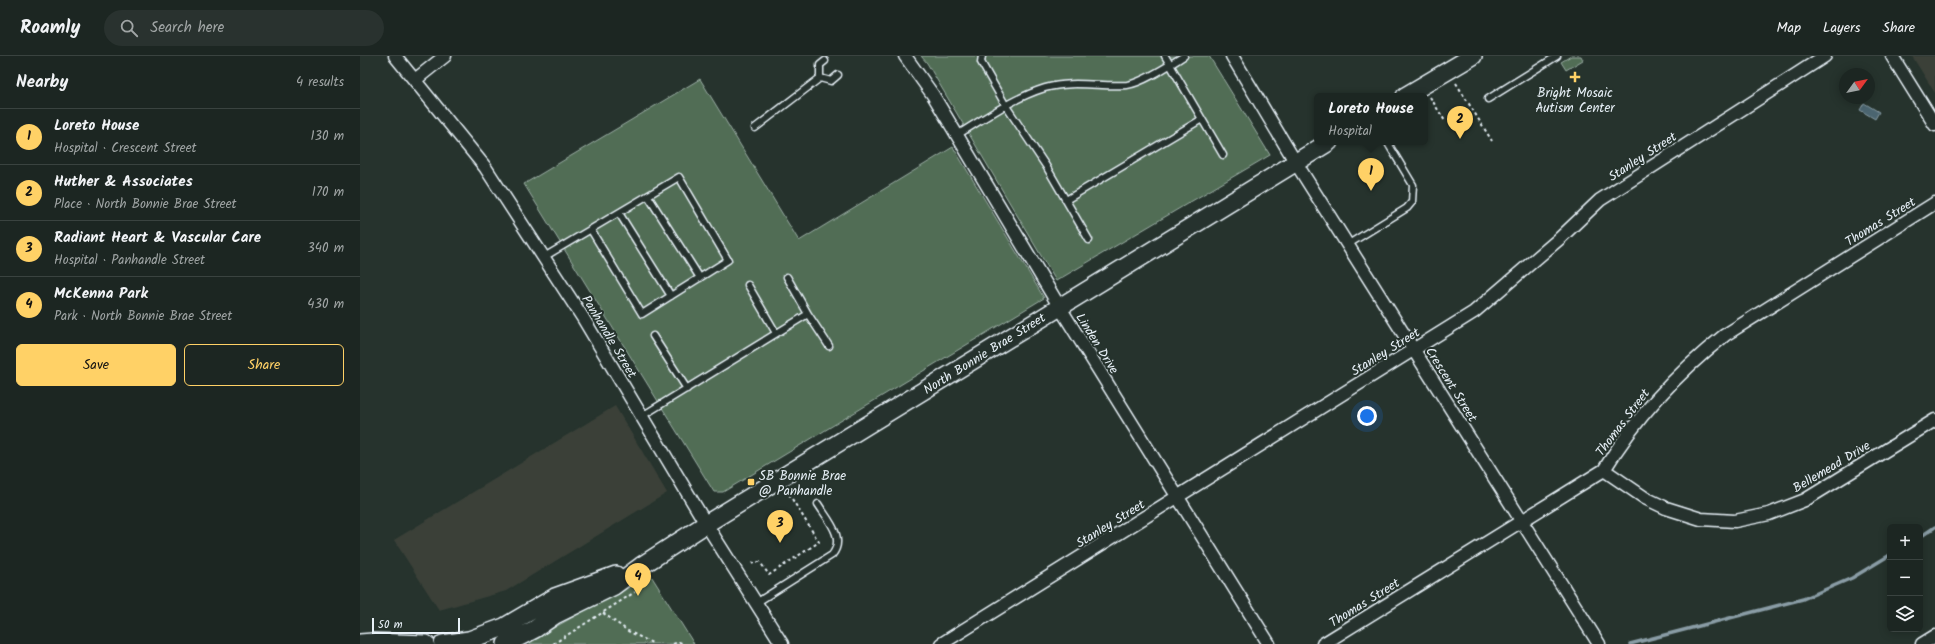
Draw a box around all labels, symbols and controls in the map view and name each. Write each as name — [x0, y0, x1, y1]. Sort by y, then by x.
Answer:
search box — [104, 10, 384, 46]
text: Roamly — [20, 13, 80, 43]
text: Search here — [150, 16, 224, 40]
icon: search — [118, 17, 140, 39]
text: Map — [1777, 17, 1801, 39]
text: Layers — [1823, 17, 1861, 39]
text: Share — [1883, 17, 1915, 39]
north arrow — [1839, 68, 1875, 104]
text: Nearby — [16, 69, 68, 96]
marker: Bright Mosaic Autism Center — [1569, 71, 1581, 83]
text: 4 results — [296, 72, 344, 93]
place label: Bright Mosaic Autism Center — [1535, 83, 1615, 119]
popup — [1314, 93, 1428, 145]
text: Loreto House — [1328, 97, 1414, 121]
pin: 2 — [1447, 106, 1473, 139]
text: Loreto House — [54, 114, 139, 138]
text: Hospital — [1328, 121, 1372, 142]
text: 1 — [27, 126, 31, 147]
text: 130 m — [310, 126, 344, 147]
street label: Stanley Street — [1604, 127, 1682, 187]
text: Hospital · Crescent Street — [54, 138, 197, 159]
pin: 1 — [1358, 158, 1384, 191]
text: Huther & Associates — [54, 170, 193, 194]
text: 2 — [25, 182, 33, 203]
text: 170 m — [312, 182, 344, 203]
street label: Thomas Street — [1841, 192, 1921, 252]
text: Place · North Bonnie Brae Street — [54, 194, 237, 215]
text: Radiant Heart & Vascular Care — [54, 226, 261, 250]
text: 3 — [25, 238, 33, 259]
text: 340 m — [307, 238, 344, 259]
text: Hospital · Panhandle Street — [54, 250, 205, 271]
text: McKenna Park — [54, 282, 148, 306]
street label: Panhandle Street — [576, 291, 642, 383]
text: 4 — [25, 294, 33, 315]
text: 430 m — [307, 294, 344, 315]
text: Park · North Bonnie Brae Street — [54, 306, 232, 327]
street label: North Bonnie Brae Street — [919, 307, 1051, 401]
street label: Linden Drive — [1070, 309, 1124, 379]
street label: Stanley Street — [1347, 322, 1425, 382]
street label: Crescent Street — [1419, 343, 1483, 427]
button: Save — [16, 344, 176, 386]
button: Share — [184, 344, 344, 386]
street label: Thomas Street — [1591, 384, 1656, 461]
your location — [1357, 406, 1377, 426]
street label: Bellemead Drive — [1789, 436, 1875, 499]
place label: SB Bonnie Brae @ Panhandle — [759, 466, 846, 502]
marker: SB Bonnie Brae @ Panhandle — [746, 477, 756, 487]
street label: Stanley Street — [1072, 494, 1150, 554]
pin: 3 — [767, 510, 793, 543]
map controls — [1887, 524, 1923, 632]
button: + — [1887, 524, 1923, 560]
button: − — [1887, 560, 1923, 596]
pin: 4 — [625, 563, 651, 596]
street label: Thomas Street — [1325, 573, 1405, 633]
button: layers — [1887, 596, 1923, 632]
scale bar — [372, 616, 460, 635]
text: 50 m — [378, 616, 403, 634]

